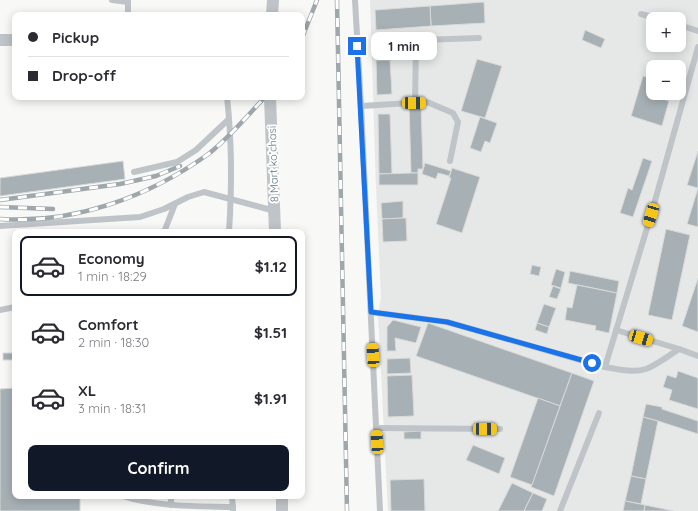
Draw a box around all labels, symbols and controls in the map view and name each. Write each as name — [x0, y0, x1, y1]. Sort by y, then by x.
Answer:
map controls — [646, 12, 686, 100]
button: + — [646, 12, 686, 52]
text: Pickup — [52, 28, 99, 47]
callout: 1 min — [371, 32, 437, 60]
route end — [348, 37, 366, 55]
text: 1 min — [388, 38, 420, 54]
button: − — [646, 60, 686, 100]
text: Drop-off — [52, 66, 116, 85]
car — [402, 97, 426, 109]
street label: 8 Mart koʻchasi — [265, 126, 281, 202]
car — [642, 202, 660, 228]
icon: car — [30, 248, 66, 284]
text: Economy — [78, 249, 145, 268]
text: $1.12 — [255, 257, 287, 276]
text: 1 min · 18:29 — [78, 268, 147, 284]
icon: car — [30, 314, 66, 350]
text: Comfort — [78, 315, 139, 334]
text: $1.51 — [254, 323, 287, 342]
car — [628, 329, 654, 347]
text: 2 min · 18:30 — [78, 334, 149, 350]
car — [366, 343, 380, 367]
route start — [583, 354, 601, 372]
icon: car — [30, 380, 66, 416]
text: XL — [78, 381, 96, 400]
text: $1.91 — [254, 389, 287, 408]
text: 3 min · 18:31 — [78, 400, 146, 416]
car — [473, 423, 497, 435]
car — [370, 430, 384, 454]
button: Confirm — [28, 445, 289, 491]

